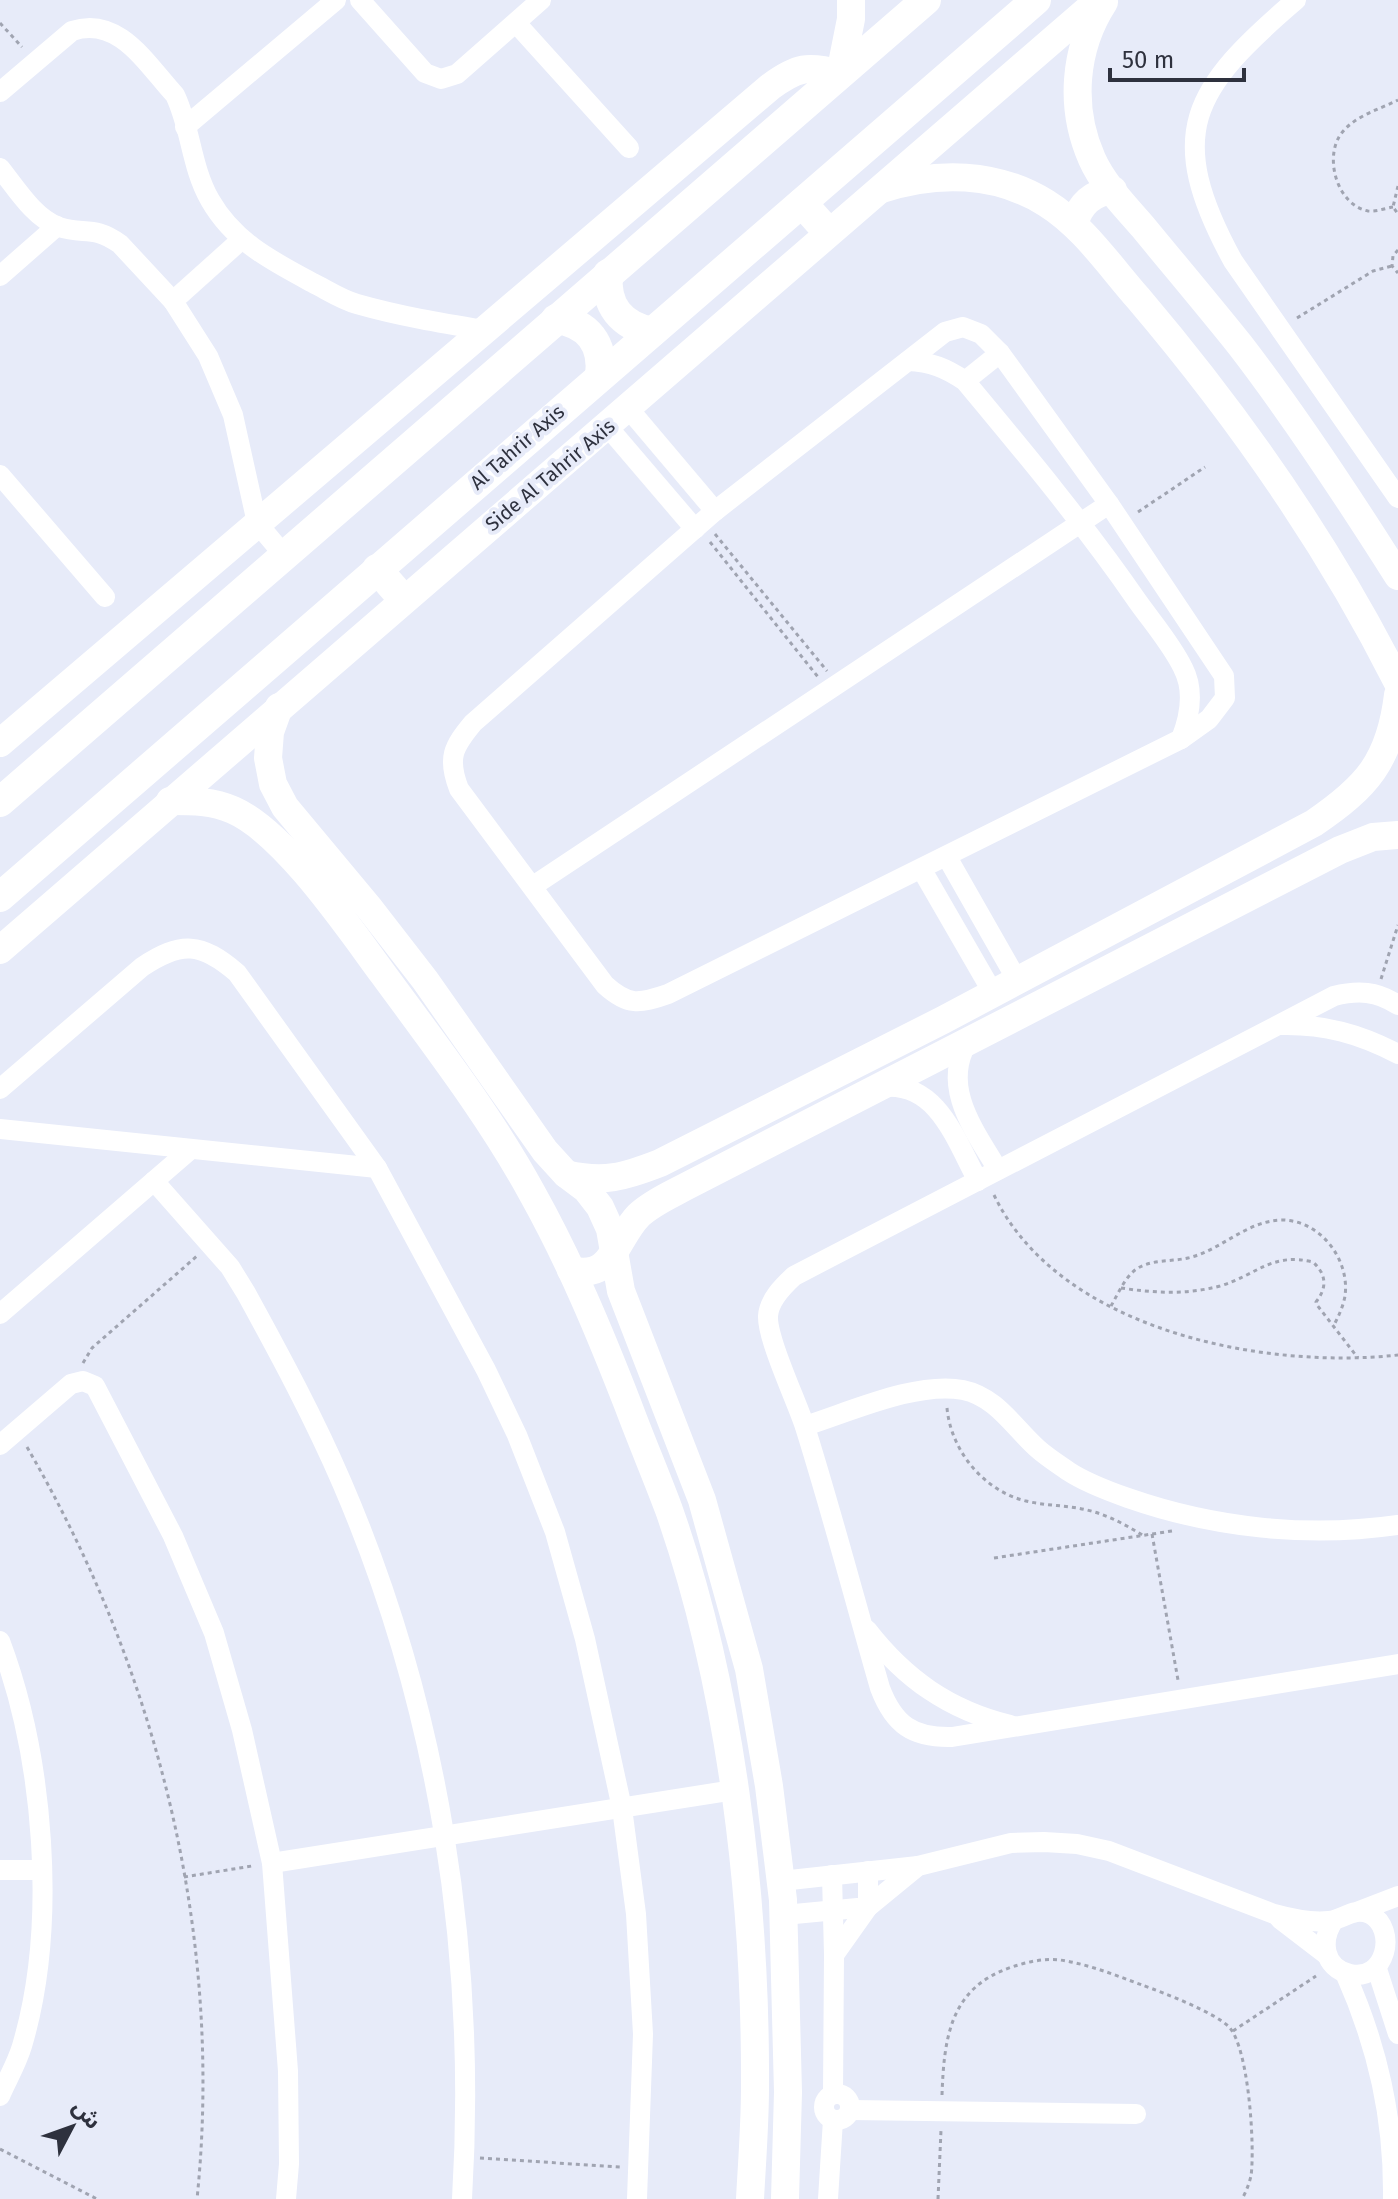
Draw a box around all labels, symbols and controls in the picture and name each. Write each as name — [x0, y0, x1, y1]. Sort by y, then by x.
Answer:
scale bar — [1110, 32, 1244, 82]
text: 50 m — [1122, 46, 1174, 74]
street label: Al Tahrir Axis — [465, 400, 569, 494]
street label: Side Al Tahrir Axis — [480, 414, 620, 536]
north arrow — [32, 2087, 112, 2167]
text: ش — [67, 2094, 107, 2134]

